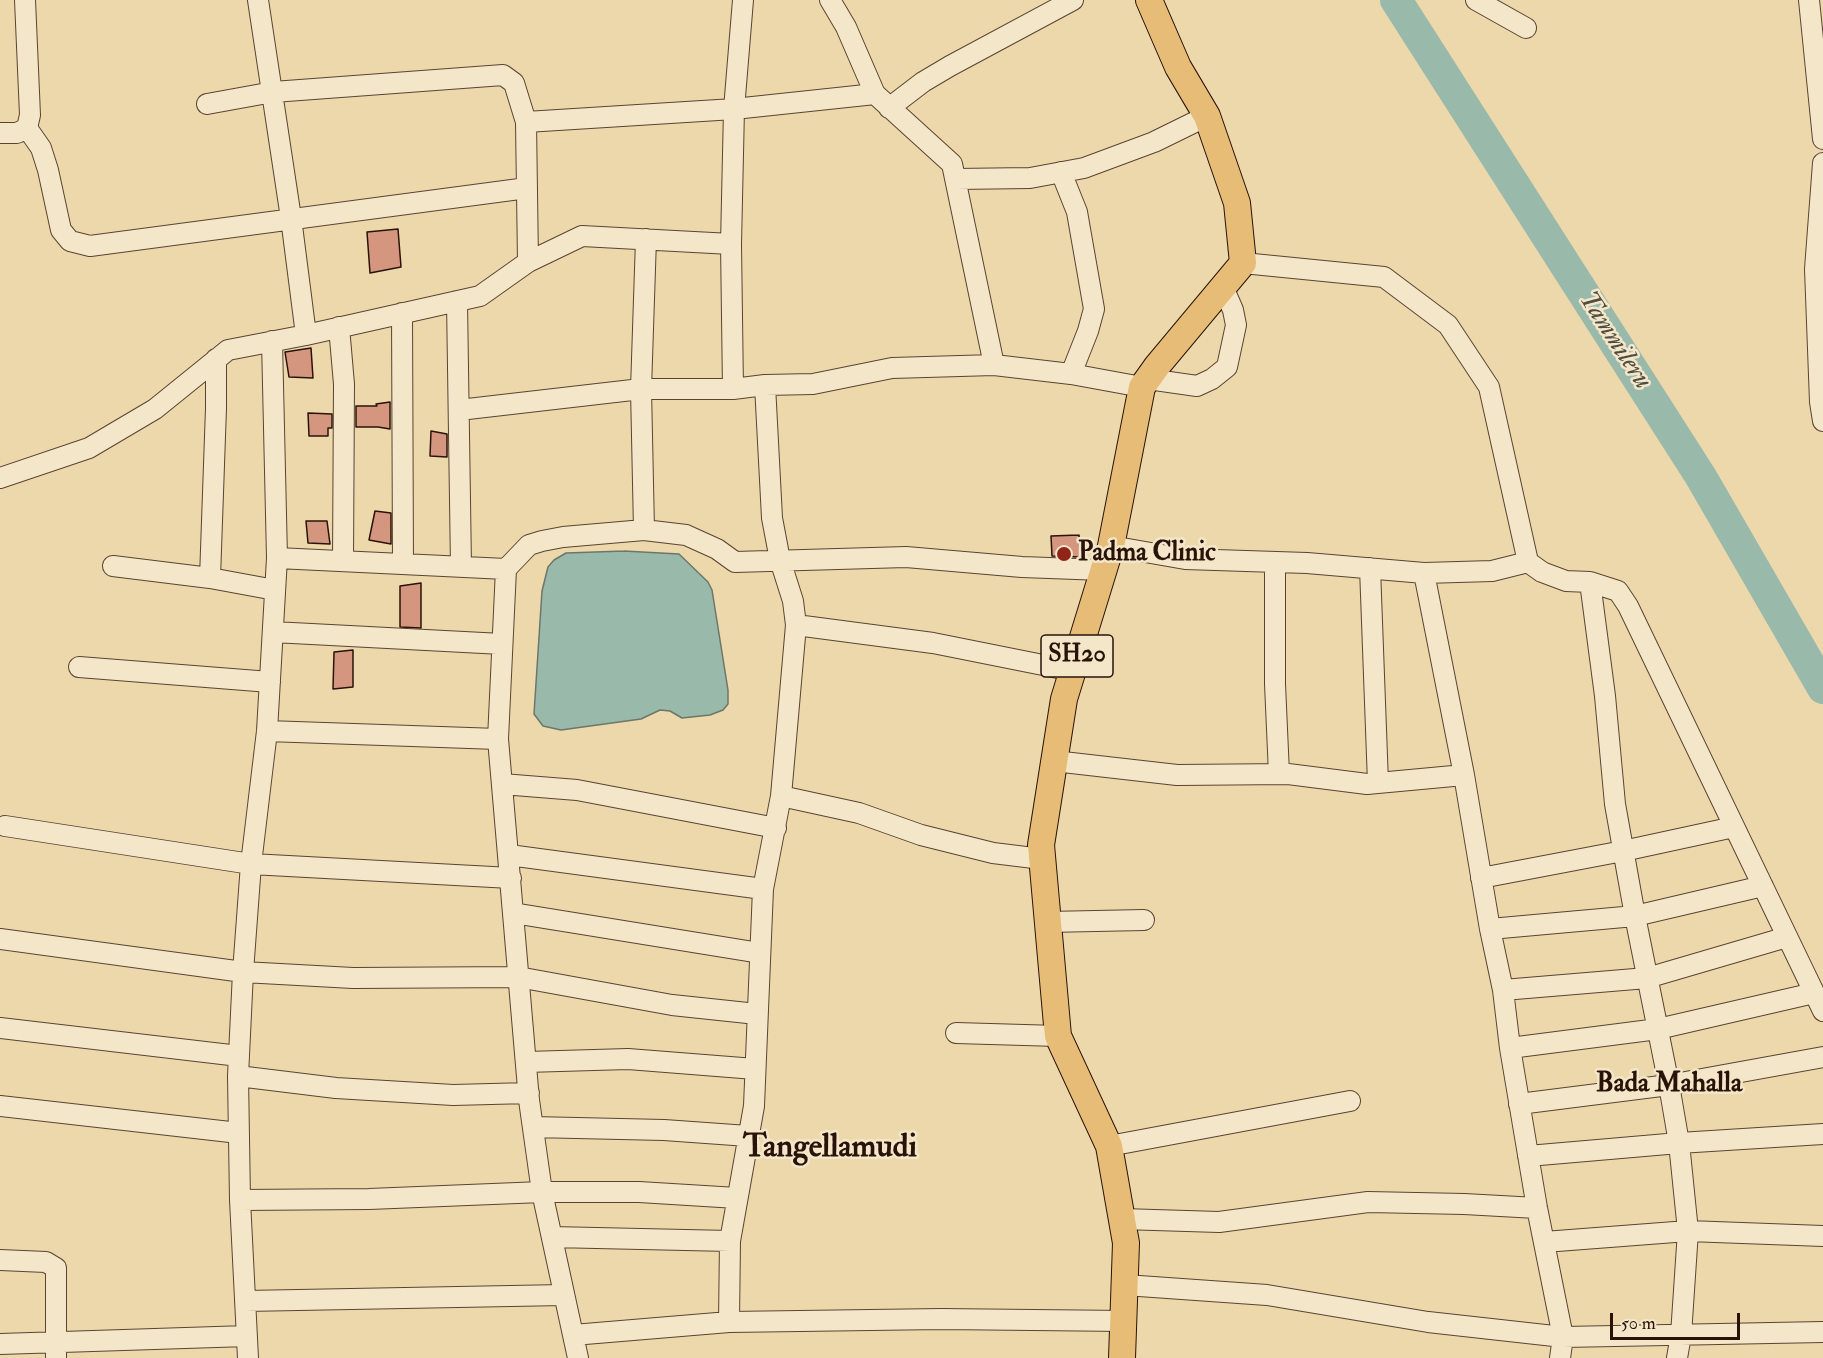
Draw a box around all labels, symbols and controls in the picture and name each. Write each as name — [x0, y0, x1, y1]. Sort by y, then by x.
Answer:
water label: Tammileru — [1570, 286, 1658, 396]
place label: Padma Clinic — [1078, 538, 1216, 570]
marker: Padma Clinic — [1055, 545, 1073, 563]
road number: SH20 — [1041, 635, 1113, 677]
district label: Bada Mahalla — [1596, 1069, 1742, 1101]
district label: Tangellamudi — [743, 1130, 917, 1168]
scale bar — [1613, 1301, 1744, 1339]
text: 50 m — [1621, 1312, 1656, 1335]

